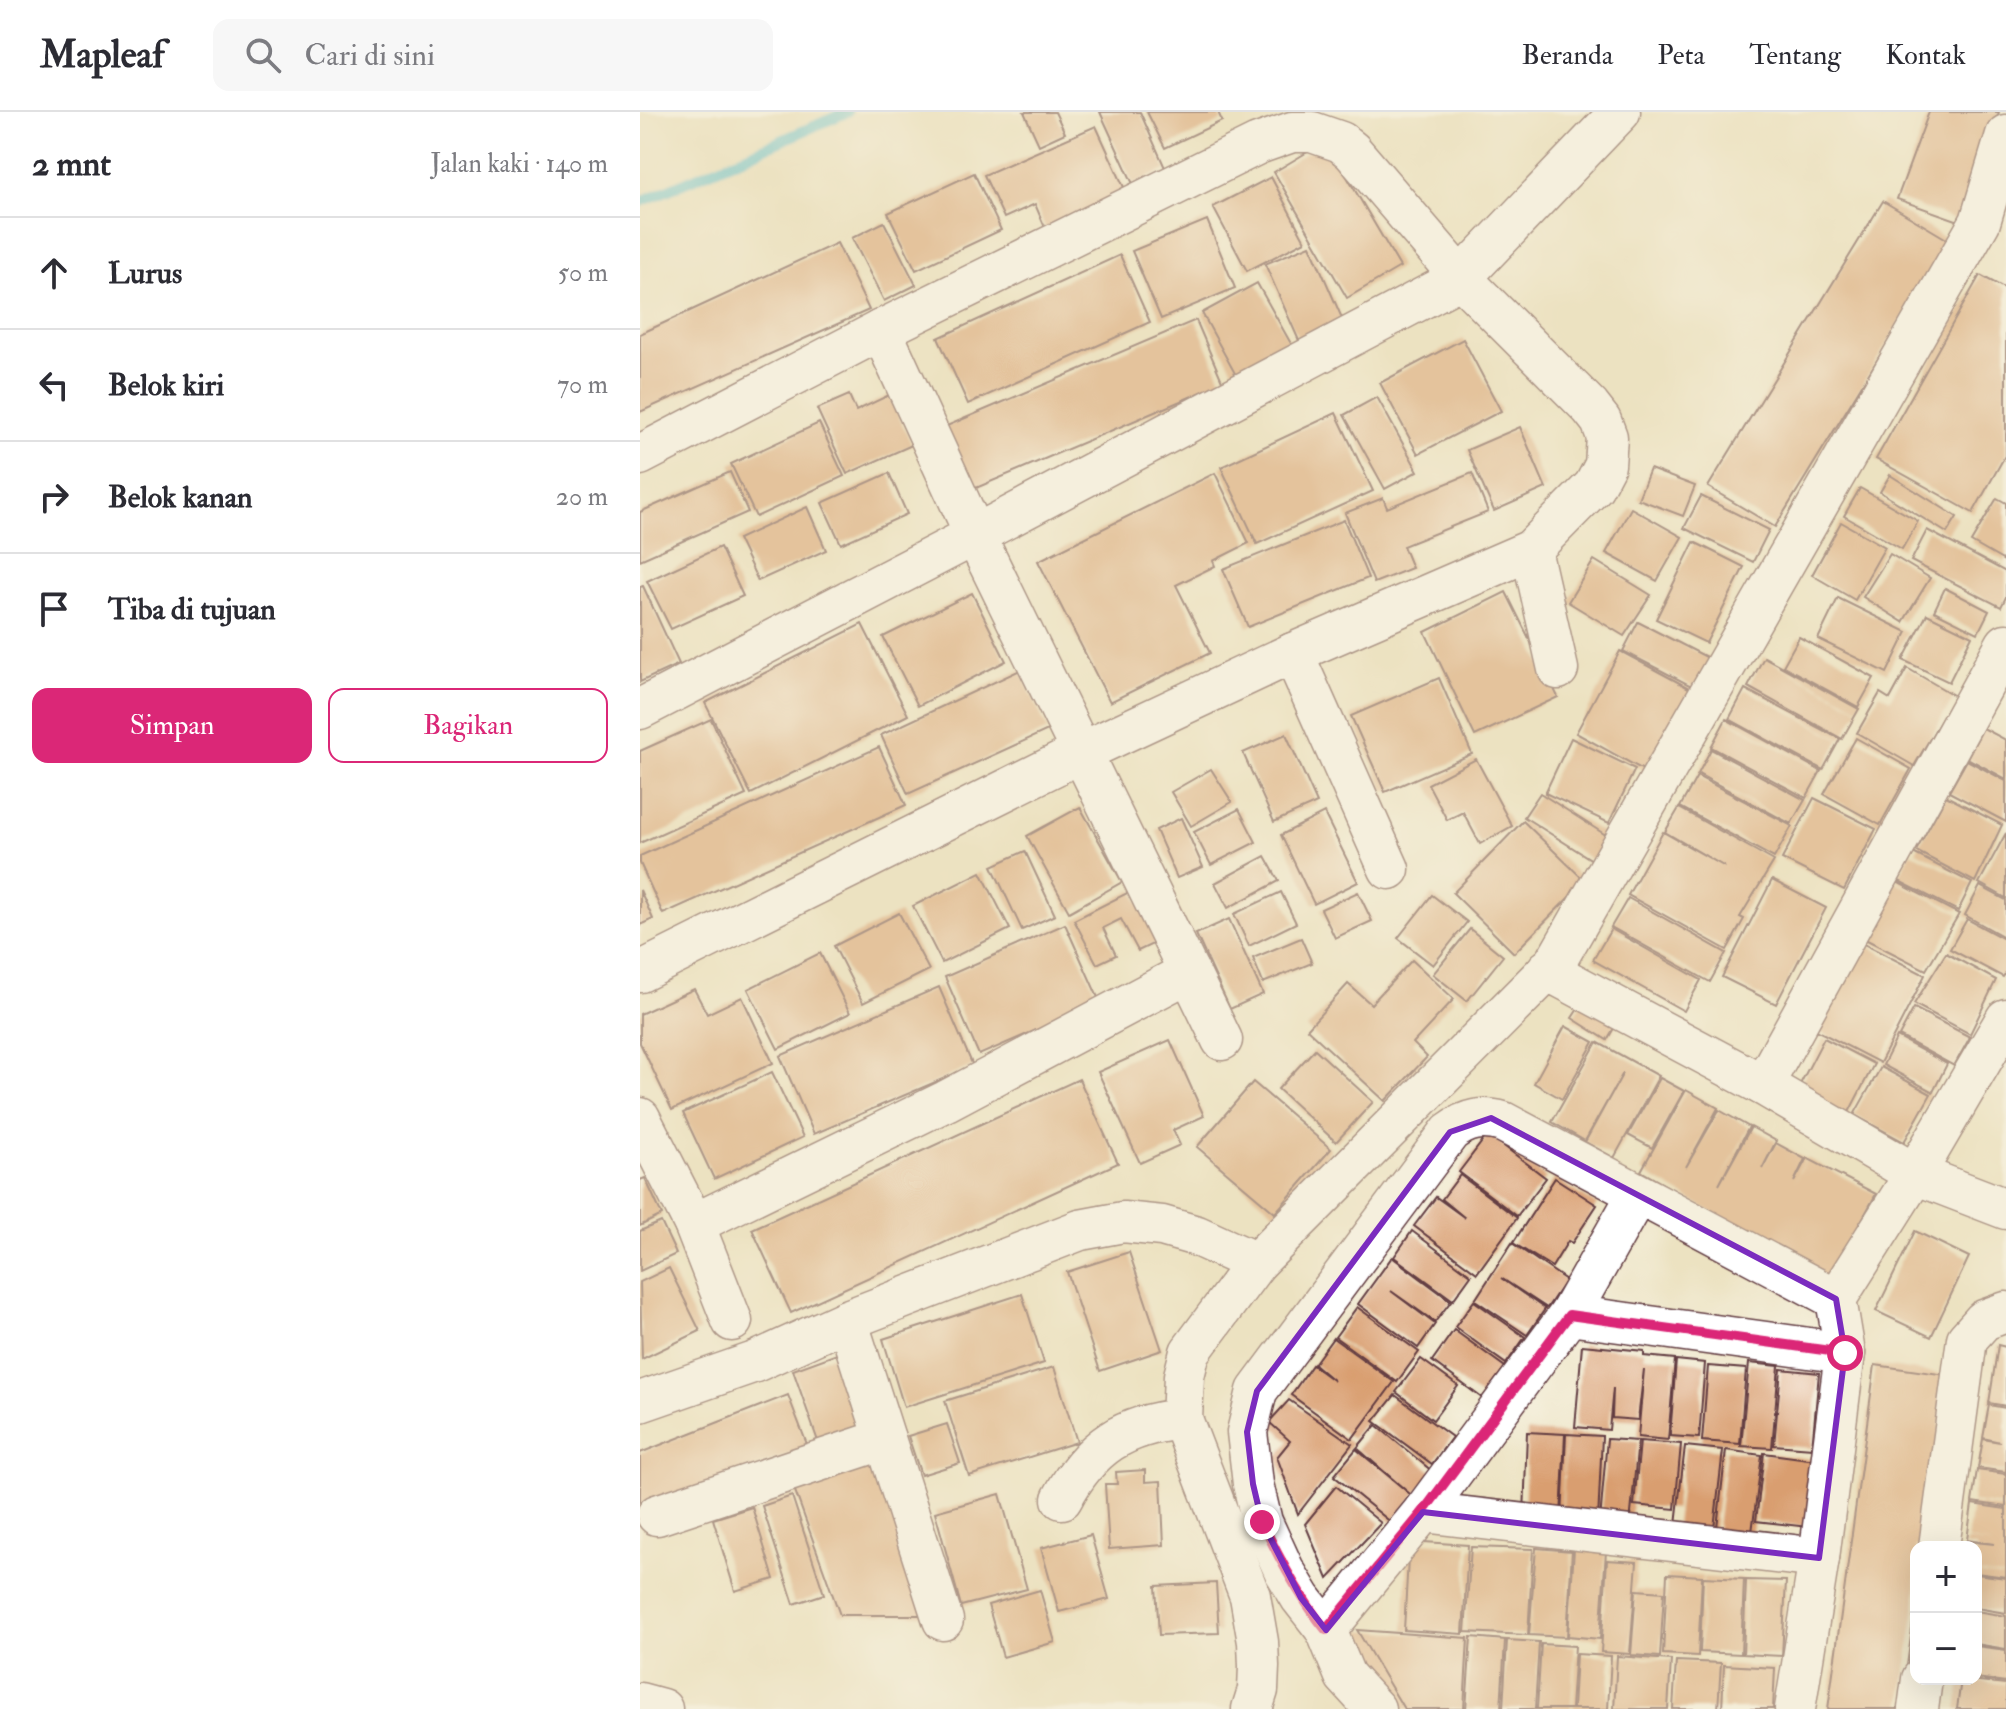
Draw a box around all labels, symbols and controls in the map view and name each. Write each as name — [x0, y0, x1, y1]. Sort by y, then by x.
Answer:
search box — [213, 19, 773, 91]
text: Mapleaf — [40, 31, 165, 79]
icon: search — [241, 33, 285, 77]
text: Cari di sini — [305, 37, 435, 74]
text: Beranda — [1522, 38, 1613, 73]
text: Peta — [1657, 38, 1705, 73]
text: Tentang — [1749, 38, 1841, 73]
text: Kontak — [1885, 38, 1966, 73]
text: 2 mnt — [32, 143, 111, 186]
text: Jalan kaki · 140 m — [431, 148, 608, 180]
icon: ahead — [32, 251, 76, 295]
text: Lurus — [108, 255, 182, 292]
text: 50 m — [558, 257, 608, 289]
icon: left — [32, 363, 76, 407]
text: Belok kiri — [108, 367, 224, 404]
text: 70 m — [557, 369, 608, 401]
icon: right — [32, 475, 76, 519]
text: Belok kanan — [108, 479, 252, 516]
text: 20 m — [556, 481, 608, 513]
icon: arrive — [32, 587, 76, 631]
text: Tiba di tujuan — [108, 591, 276, 628]
button: Simpan — [32, 688, 312, 763]
button: Bagikan — [328, 688, 608, 763]
route start — [1827, 1335, 1863, 1371]
route end — [1244, 1504, 1280, 1540]
map controls — [1910, 1541, 1982, 1685]
button: + — [1910, 1541, 1982, 1613]
button: − — [1910, 1613, 1982, 1685]

